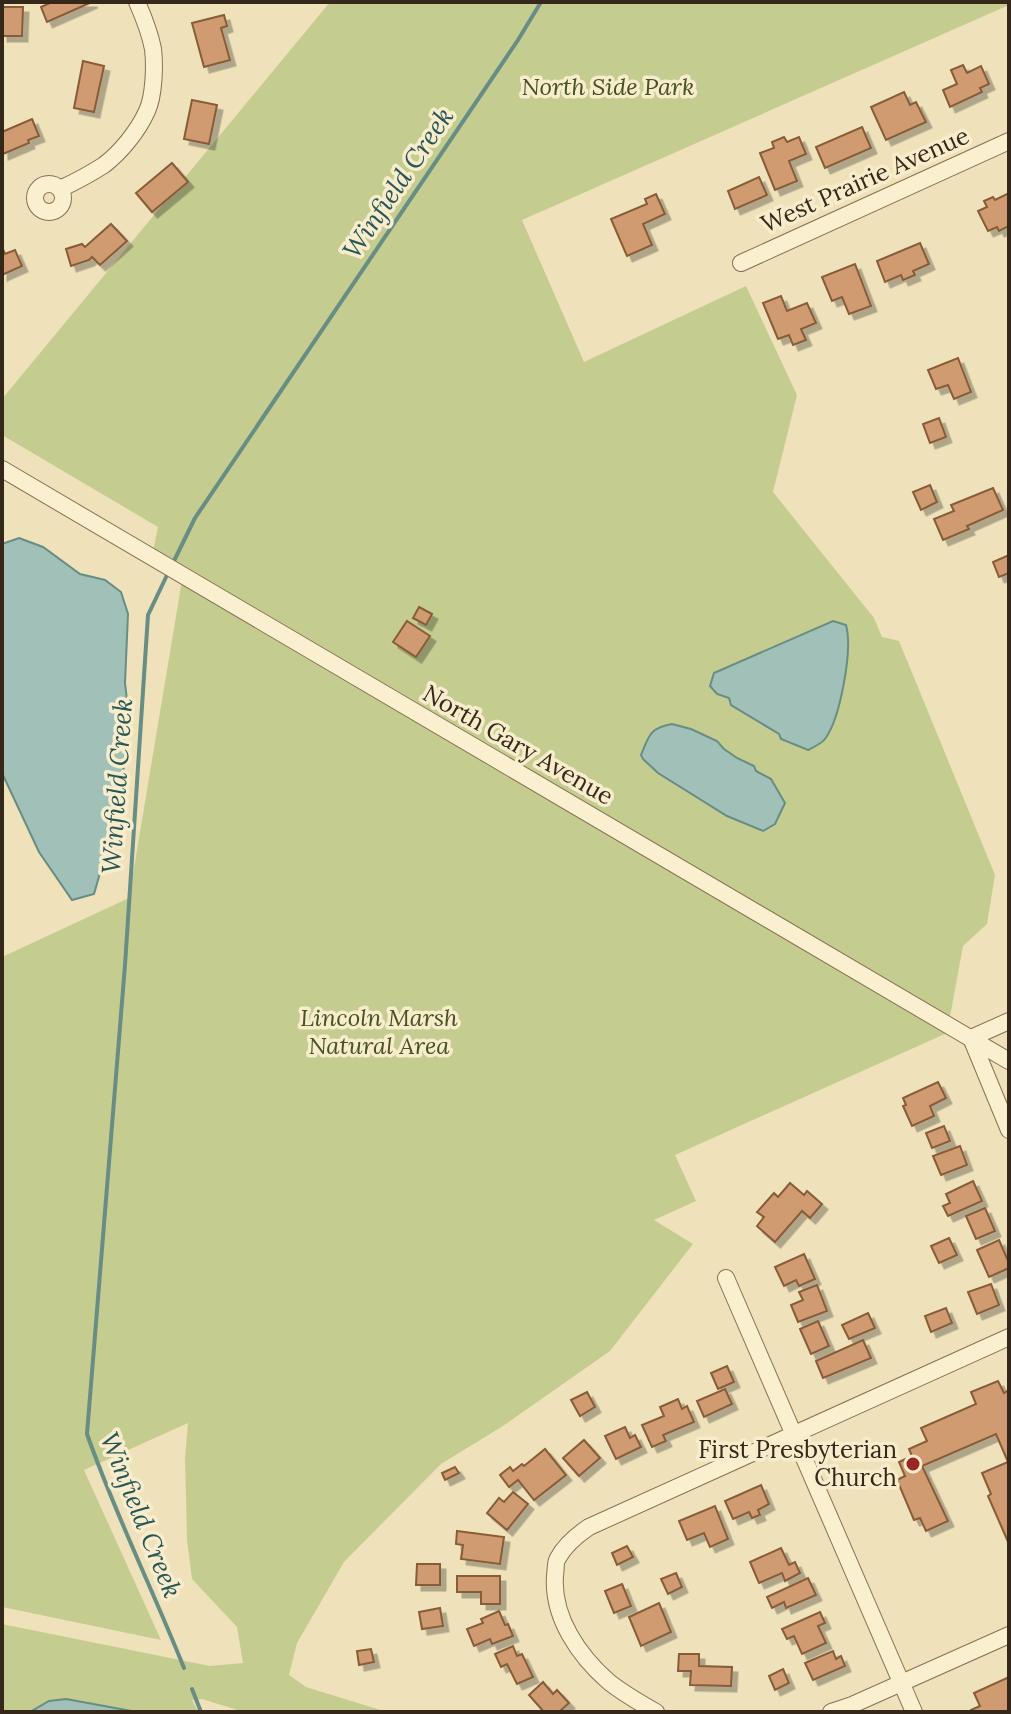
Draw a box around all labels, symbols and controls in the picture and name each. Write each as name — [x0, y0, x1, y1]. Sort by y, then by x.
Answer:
park label: North Side Park — [522, 71, 694, 102]
water label: Winfield Creek — [335, 101, 460, 265]
street label: West Prairie Avenue — [756, 120, 974, 239]
street label: North Gary Avenue — [418, 678, 619, 812]
water label: Winfield Creek — [94, 697, 139, 875]
park label: Lincoln Marsh Natural Area — [300, 1002, 458, 1061]
water label: Winfield Creek — [93, 1427, 190, 1602]
place label: First Presbyterian Church — [698, 1434, 897, 1493]
marker: First Presbyterian Church — [904, 1455, 922, 1473]

